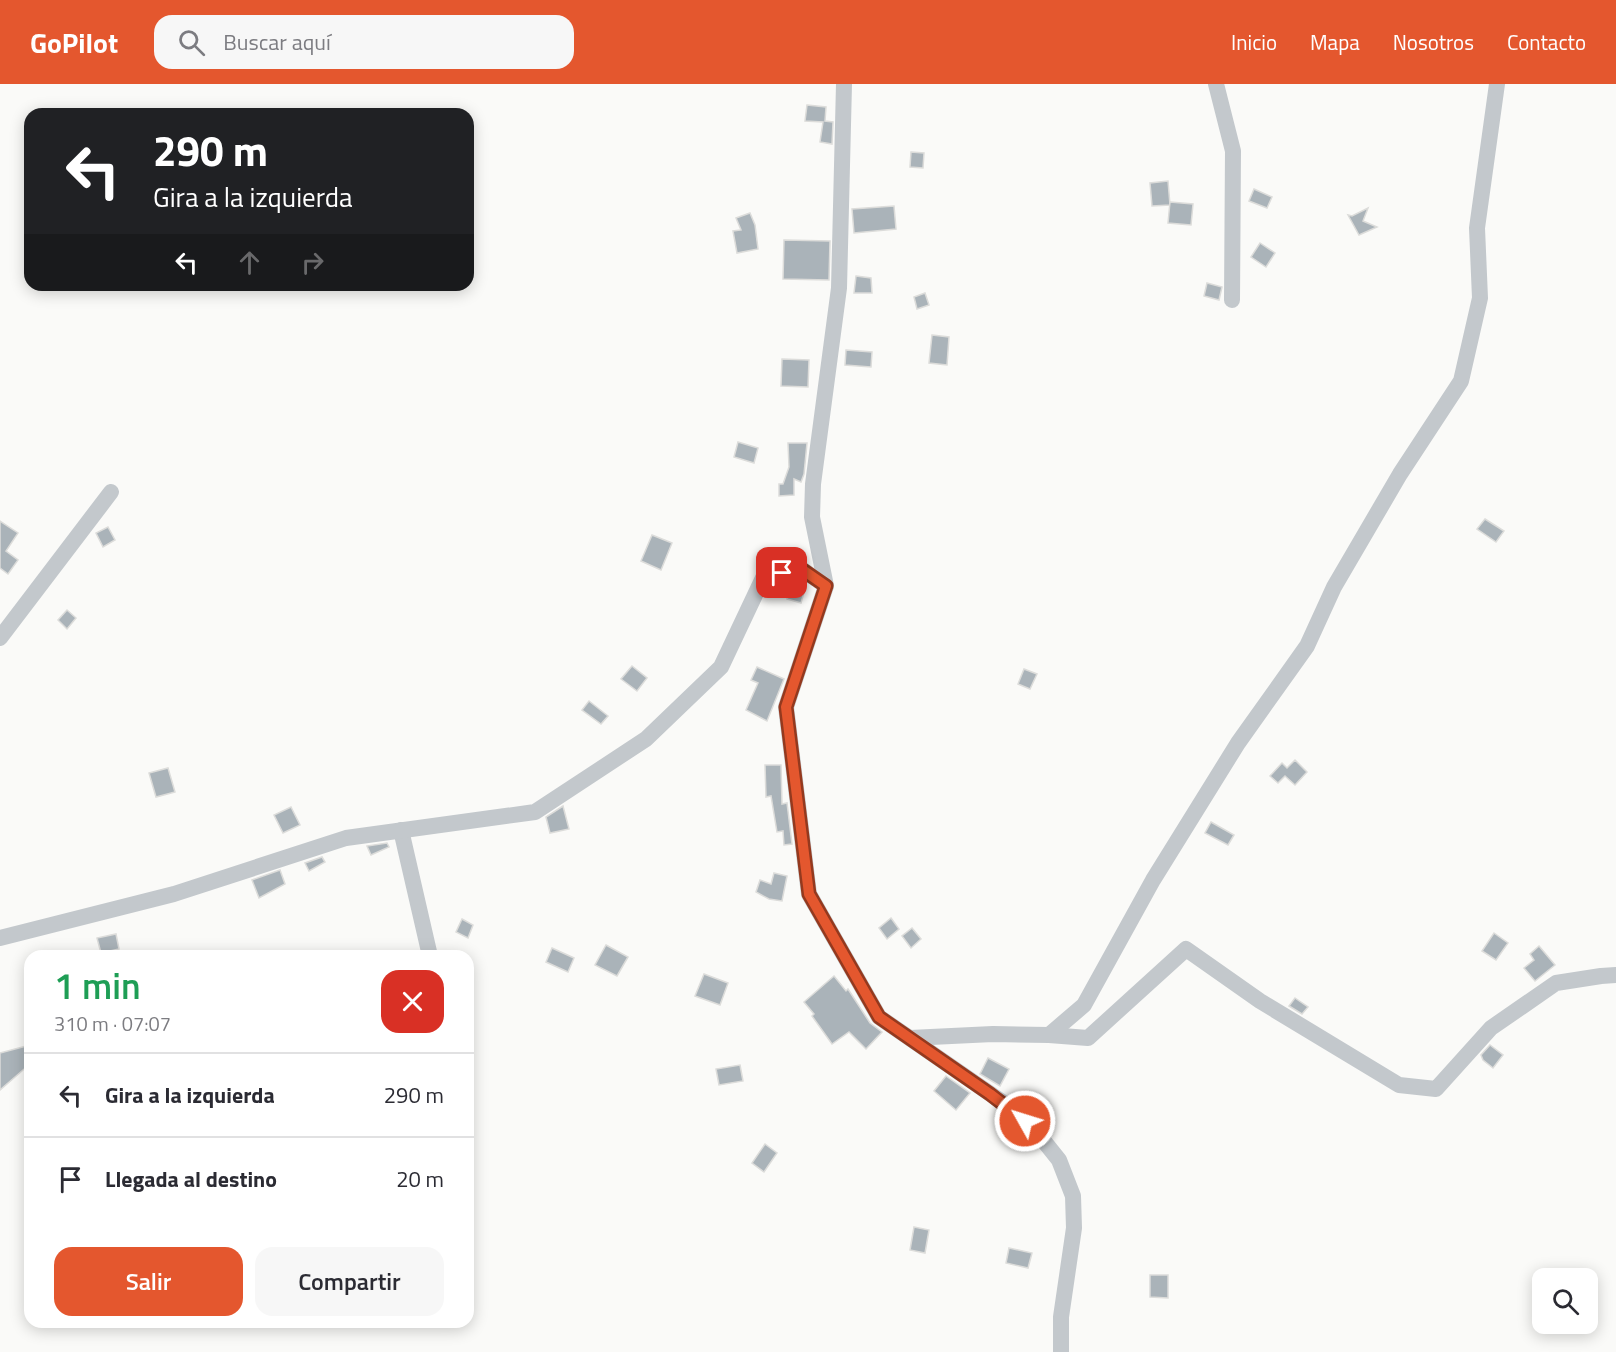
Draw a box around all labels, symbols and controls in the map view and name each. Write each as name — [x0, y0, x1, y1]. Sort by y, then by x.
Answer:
search box — [154, 15, 574, 69]
text: GoPilot — [30, 21, 118, 64]
text: Buscar aquí — [223, 25, 331, 59]
icon: search — [175, 26, 208, 59]
text: Inicio — [1231, 26, 1277, 58]
text: Mapa — [1310, 26, 1360, 58]
text: Nosotros — [1393, 26, 1474, 58]
text: Contacto — [1507, 26, 1586, 58]
text: 290 m — [153, 118, 268, 182]
icon: left — [54, 132, 132, 210]
text: Gira a la izquierda — [153, 176, 353, 217]
icon: left — [170, 246, 203, 279]
icon: ahead — [233, 246, 266, 279]
icon: right — [296, 246, 329, 279]
pin — [756, 547, 807, 598]
icon: arrive — [765, 556, 798, 589]
text: 1 min — [54, 958, 141, 1013]
button: close — [381, 970, 444, 1033]
text: 310 m · 07:07 — [54, 1008, 171, 1039]
text: Gira a la izquierda — [105, 1078, 275, 1112]
text: 290 m — [384, 1078, 444, 1112]
icon: left — [54, 1079, 87, 1112]
position arrow — [993, 1089, 1057, 1153]
text: Llegada al destino — [105, 1162, 277, 1196]
text: 20 m — [396, 1162, 444, 1196]
icon: arrive — [54, 1163, 87, 1196]
button: Salir — [54, 1247, 243, 1316]
button: Compartir — [255, 1247, 444, 1316]
map controls — [1532, 1268, 1598, 1334]
button: search — [1532, 1268, 1598, 1334]

